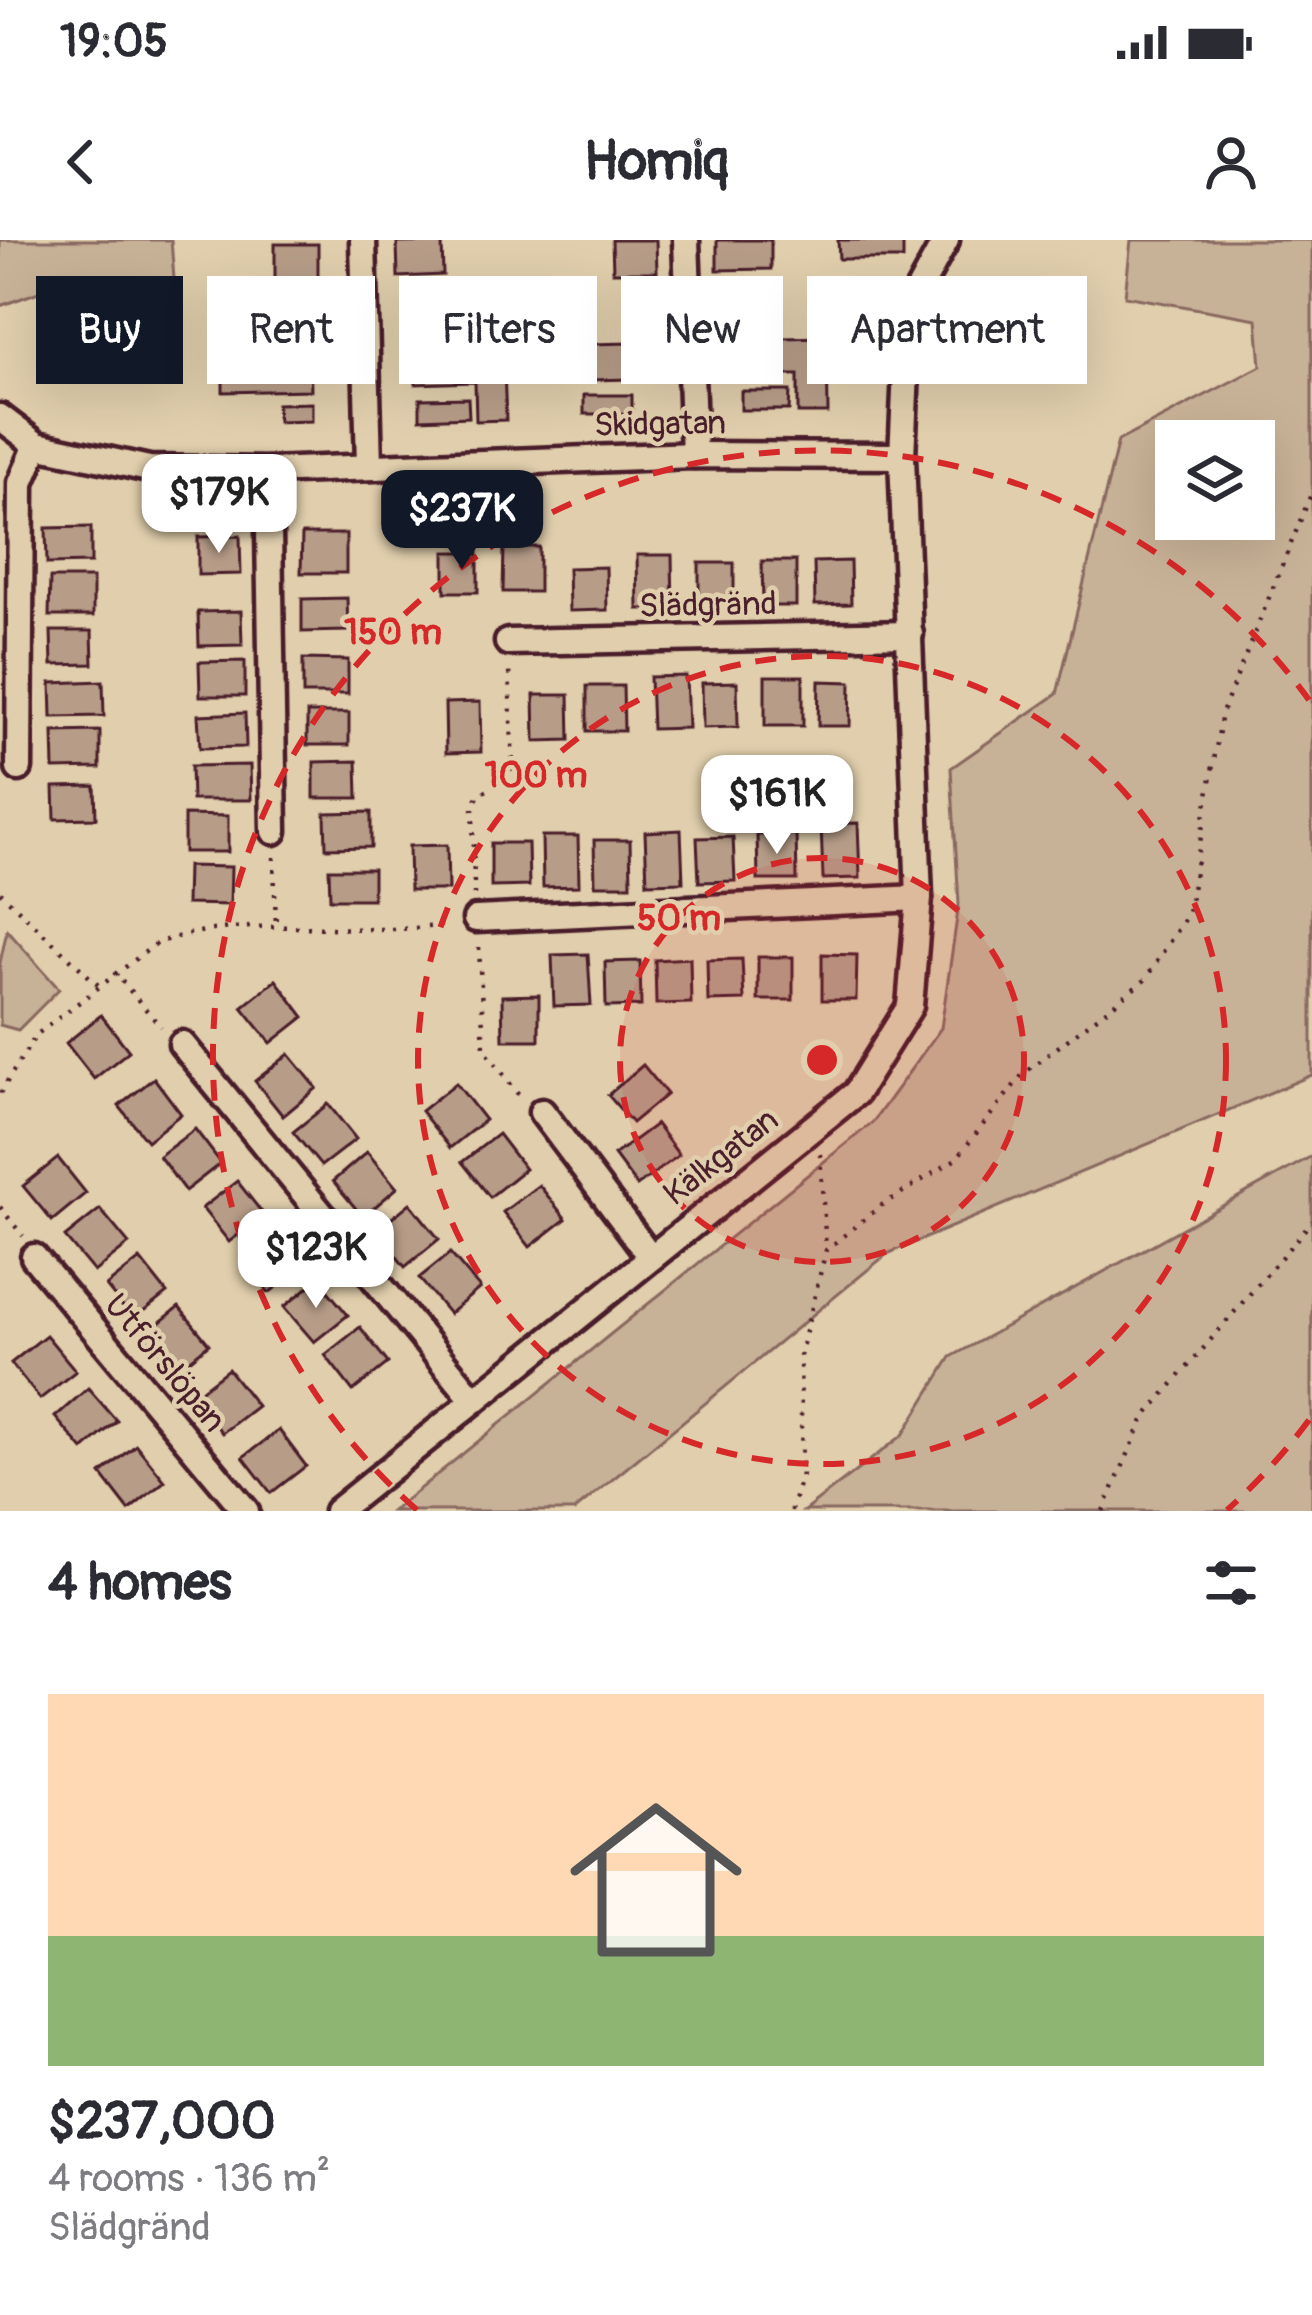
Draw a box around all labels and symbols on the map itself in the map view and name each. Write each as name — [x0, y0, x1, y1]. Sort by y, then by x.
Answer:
street label: Skidgatan — [594, 402, 726, 446]
pin: $179K — [135, 454, 303, 556]
pin: $237K — [378, 470, 546, 572]
street label: Slädgränd — [639, 583, 777, 627]
text: 150 m — [344, 610, 442, 655]
text: 100 m — [484, 753, 588, 798]
pin: $161K — [693, 755, 861, 857]
text: 50 m — [637, 896, 721, 941]
centre of rings — [801, 1039, 843, 1081]
street label: Kälkgatan — [655, 1099, 787, 1215]
pin: $123K — [232, 1209, 400, 1311]
street label: Utförslöpan — [95, 1286, 235, 1440]

